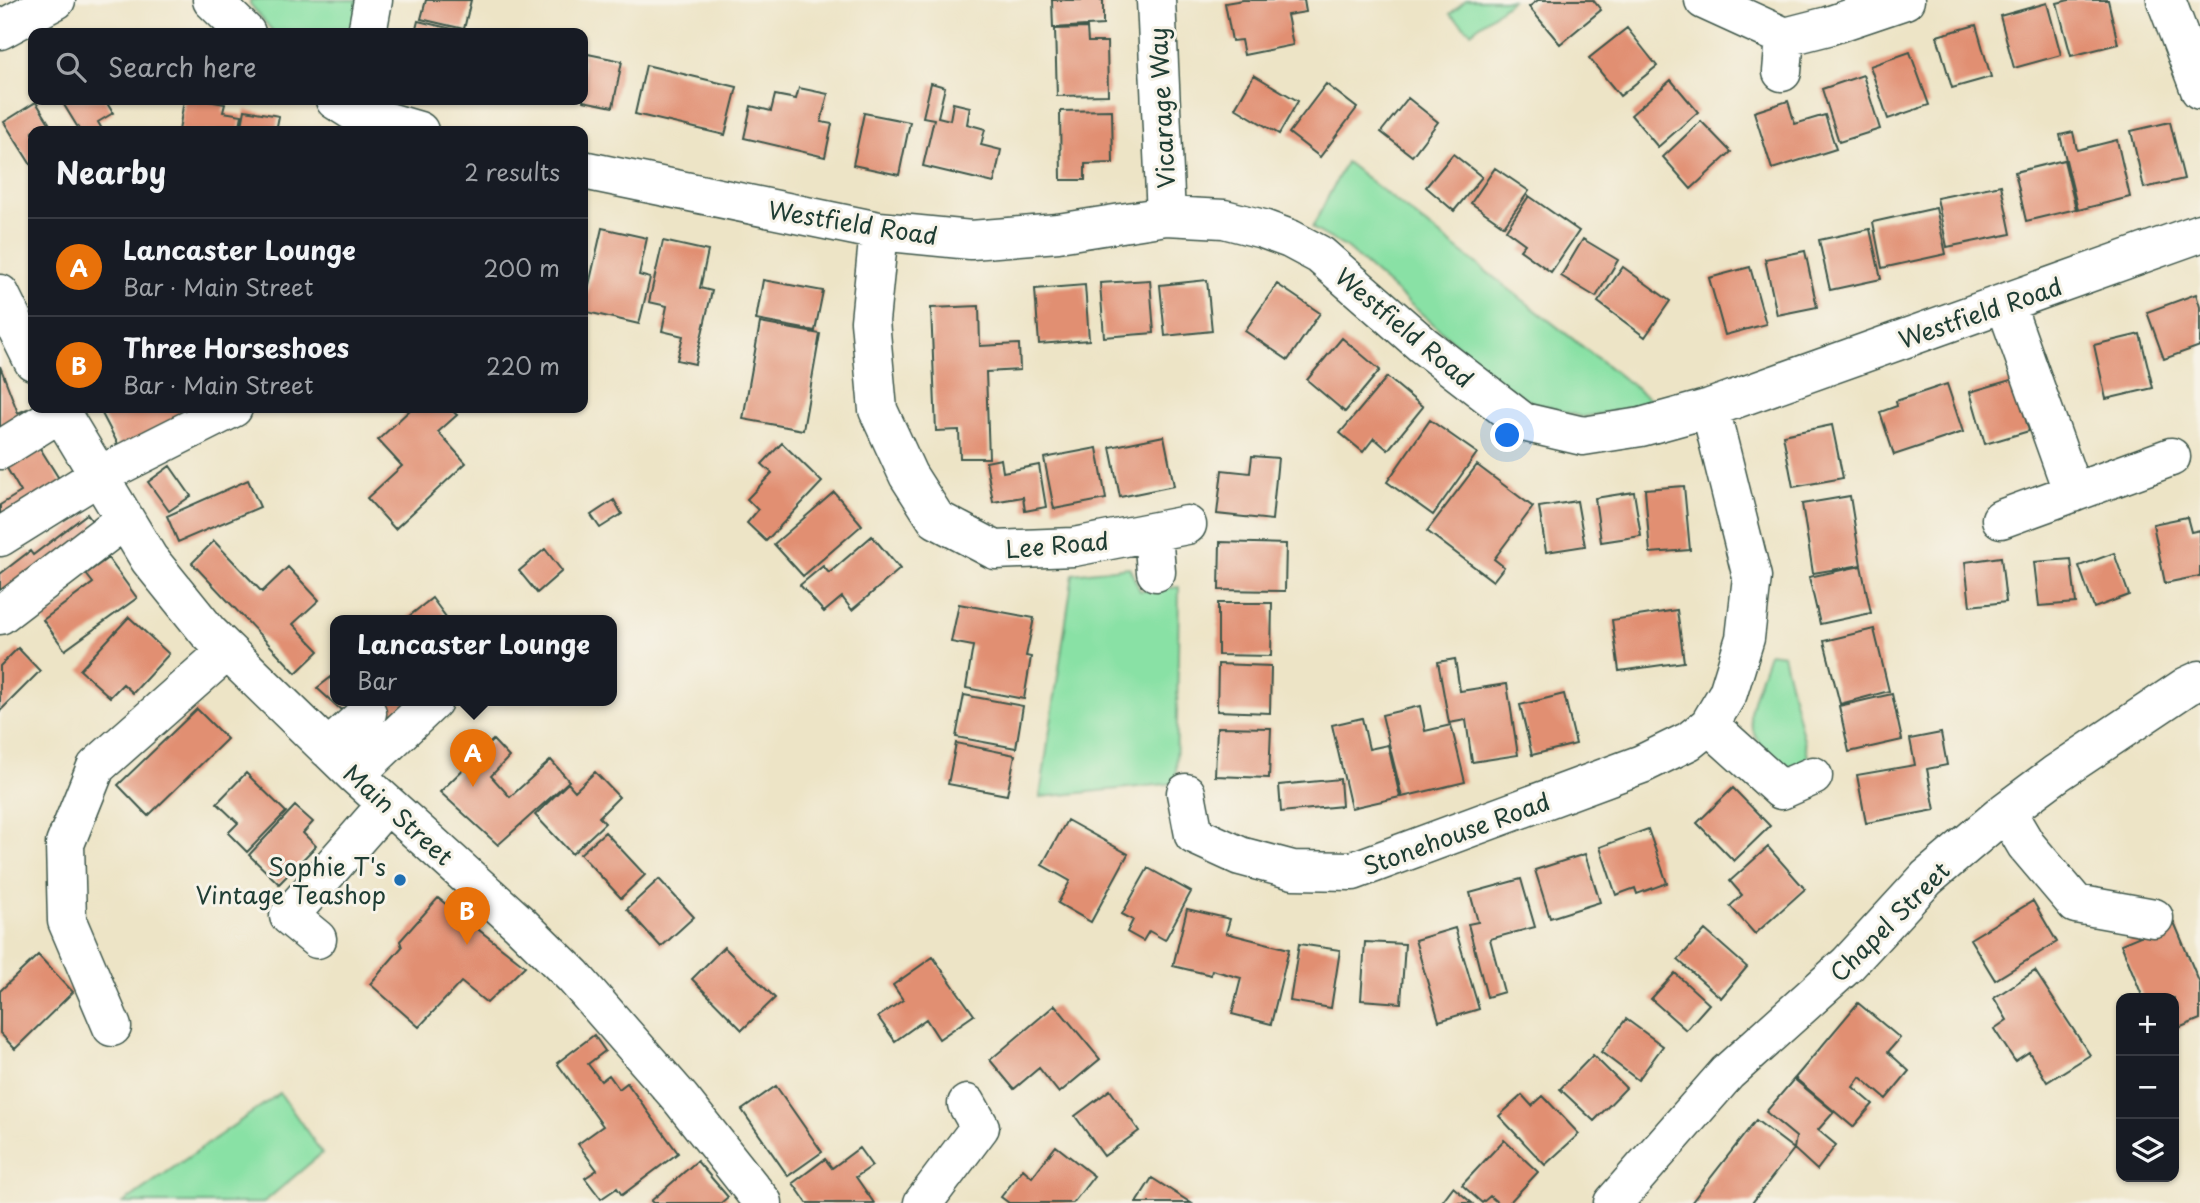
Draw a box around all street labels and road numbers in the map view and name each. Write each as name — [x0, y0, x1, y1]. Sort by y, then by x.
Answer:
street label: Vicarage Way — [1139, 26, 1183, 190]
street label: Westfield Road — [766, 191, 940, 253]
street label: Westfield Road — [1328, 258, 1482, 396]
street label: Westfield Road — [1893, 267, 2067, 357]
street label: Lee Road — [1004, 522, 1110, 566]
street label: Main Street — [336, 755, 462, 873]
street label: Stonehouse Road — [1357, 782, 1555, 884]
street label: Chapel Street — [1821, 852, 1958, 989]

